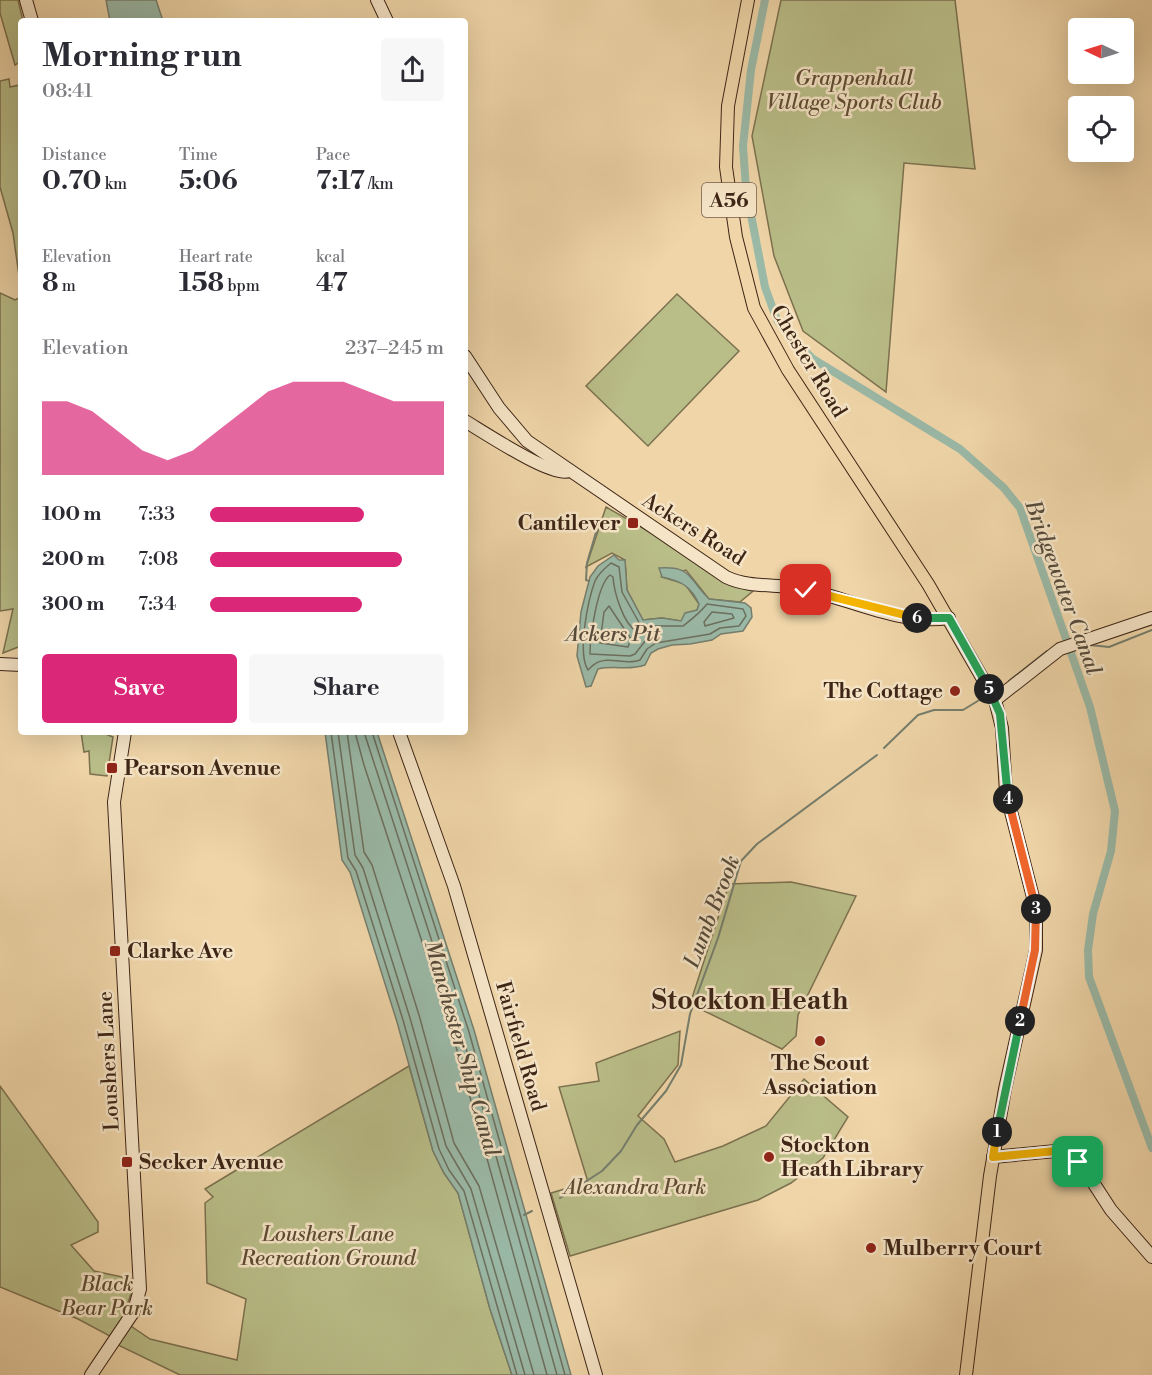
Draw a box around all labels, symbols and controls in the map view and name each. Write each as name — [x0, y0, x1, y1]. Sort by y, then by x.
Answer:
north arrow — [1068, 18, 1134, 84]
map controls — [1068, 18, 1134, 162]
text: Morning run — [42, 36, 242, 77]
button: share — [381, 38, 444, 101]
park label: Grappenhall Village Sports Club — [766, 66, 942, 116]
text: 08:41 — [42, 79, 93, 104]
button: locate — [1068, 96, 1134, 162]
text: Distance — [42, 145, 107, 165]
text: Time — [179, 145, 218, 165]
text: Pace — [316, 145, 350, 165]
text: 0.70 — [42, 165, 101, 197]
text: 5:06 — [179, 165, 238, 197]
text: 7:17 — [316, 165, 365, 197]
text: km — [101, 174, 127, 194]
text: /km — [365, 174, 393, 194]
road number: A56 — [702, 183, 756, 217]
text: Elevation — [42, 247, 111, 267]
text: Heart rate — [179, 247, 253, 267]
text: kcal — [316, 247, 345, 267]
text: 8 — [42, 267, 59, 299]
text: 158 — [179, 267, 224, 299]
text: 47 — [316, 267, 348, 299]
text: m — [59, 276, 76, 296]
text: bpm — [224, 276, 260, 296]
street label: Chester Road — [764, 300, 852, 423]
text: Elevation — [42, 336, 129, 361]
text: 237–245 m — [345, 336, 444, 361]
street label: Ackers Road — [636, 487, 750, 572]
water label: Bridgewater Canal — [1018, 495, 1107, 679]
text: 100 m — [42, 502, 101, 527]
text: 7:33 — [138, 502, 175, 527]
place label: Cantilever — [518, 511, 621, 537]
marker: Cantilever — [626, 516, 640, 530]
text: 200 m — [42, 547, 105, 572]
text: 7:08 — [138, 547, 178, 572]
pin — [780, 564, 831, 615]
icon: check — [789, 573, 822, 606]
text: 300 m — [42, 592, 105, 617]
text: 7:34 — [138, 592, 176, 617]
pin: 6 — [902, 603, 932, 633]
text: 6 — [912, 608, 922, 628]
water label: Ackers Pit — [564, 621, 661, 648]
button: Save — [42, 654, 237, 723]
button: Share — [249, 654, 444, 723]
pin: 5 — [974, 674, 1004, 704]
place label: The Cottage — [823, 679, 943, 705]
text: 5 — [984, 679, 994, 699]
marker: The Cottage — [948, 684, 962, 698]
place label: Pearson Avenue — [124, 756, 281, 782]
marker: Pearson Avenue — [105, 761, 119, 775]
pin: 4 — [993, 784, 1023, 814]
text: 4 — [1003, 789, 1013, 809]
water label: Lumb Brook — [678, 852, 746, 972]
pin: 3 — [1021, 894, 1051, 924]
text: 3 — [1031, 899, 1041, 919]
water label: Manchester Ship Canal — [418, 937, 505, 1160]
place label: Clarke Ave — [127, 939, 233, 965]
marker: Clarke Ave — [108, 944, 122, 958]
street label: Fairfield Road — [489, 978, 551, 1114]
district label: Stockton Heath — [652, 984, 849, 1018]
street label: Loushers Lane — [92, 990, 126, 1132]
pin: 2 — [1005, 1006, 1035, 1036]
text: 2 — [1015, 1011, 1025, 1031]
marker: The Scout Association — [813, 1034, 827, 1048]
place label: The Scout Association — [762, 1051, 877, 1101]
pin: 1 — [982, 1117, 1012, 1147]
text: 1 — [993, 1122, 1001, 1142]
place label: Stockton Heath Library — [781, 1133, 924, 1183]
pin — [1052, 1136, 1103, 1187]
icon: arrive — [1061, 1145, 1094, 1178]
place label: Secker Avenue — [139, 1150, 283, 1176]
marker: Stockton Heath Library — [762, 1150, 776, 1164]
marker: Secker Avenue — [120, 1155, 134, 1169]
park label: Alexandra Park — [562, 1175, 706, 1201]
park label: Loushers Lane Recreation Ground — [239, 1222, 417, 1272]
place label: Mulberry Court — [883, 1236, 1042, 1262]
marker: Mulberry Court — [864, 1241, 878, 1255]
park label: Black Bear Park — [60, 1272, 153, 1322]

